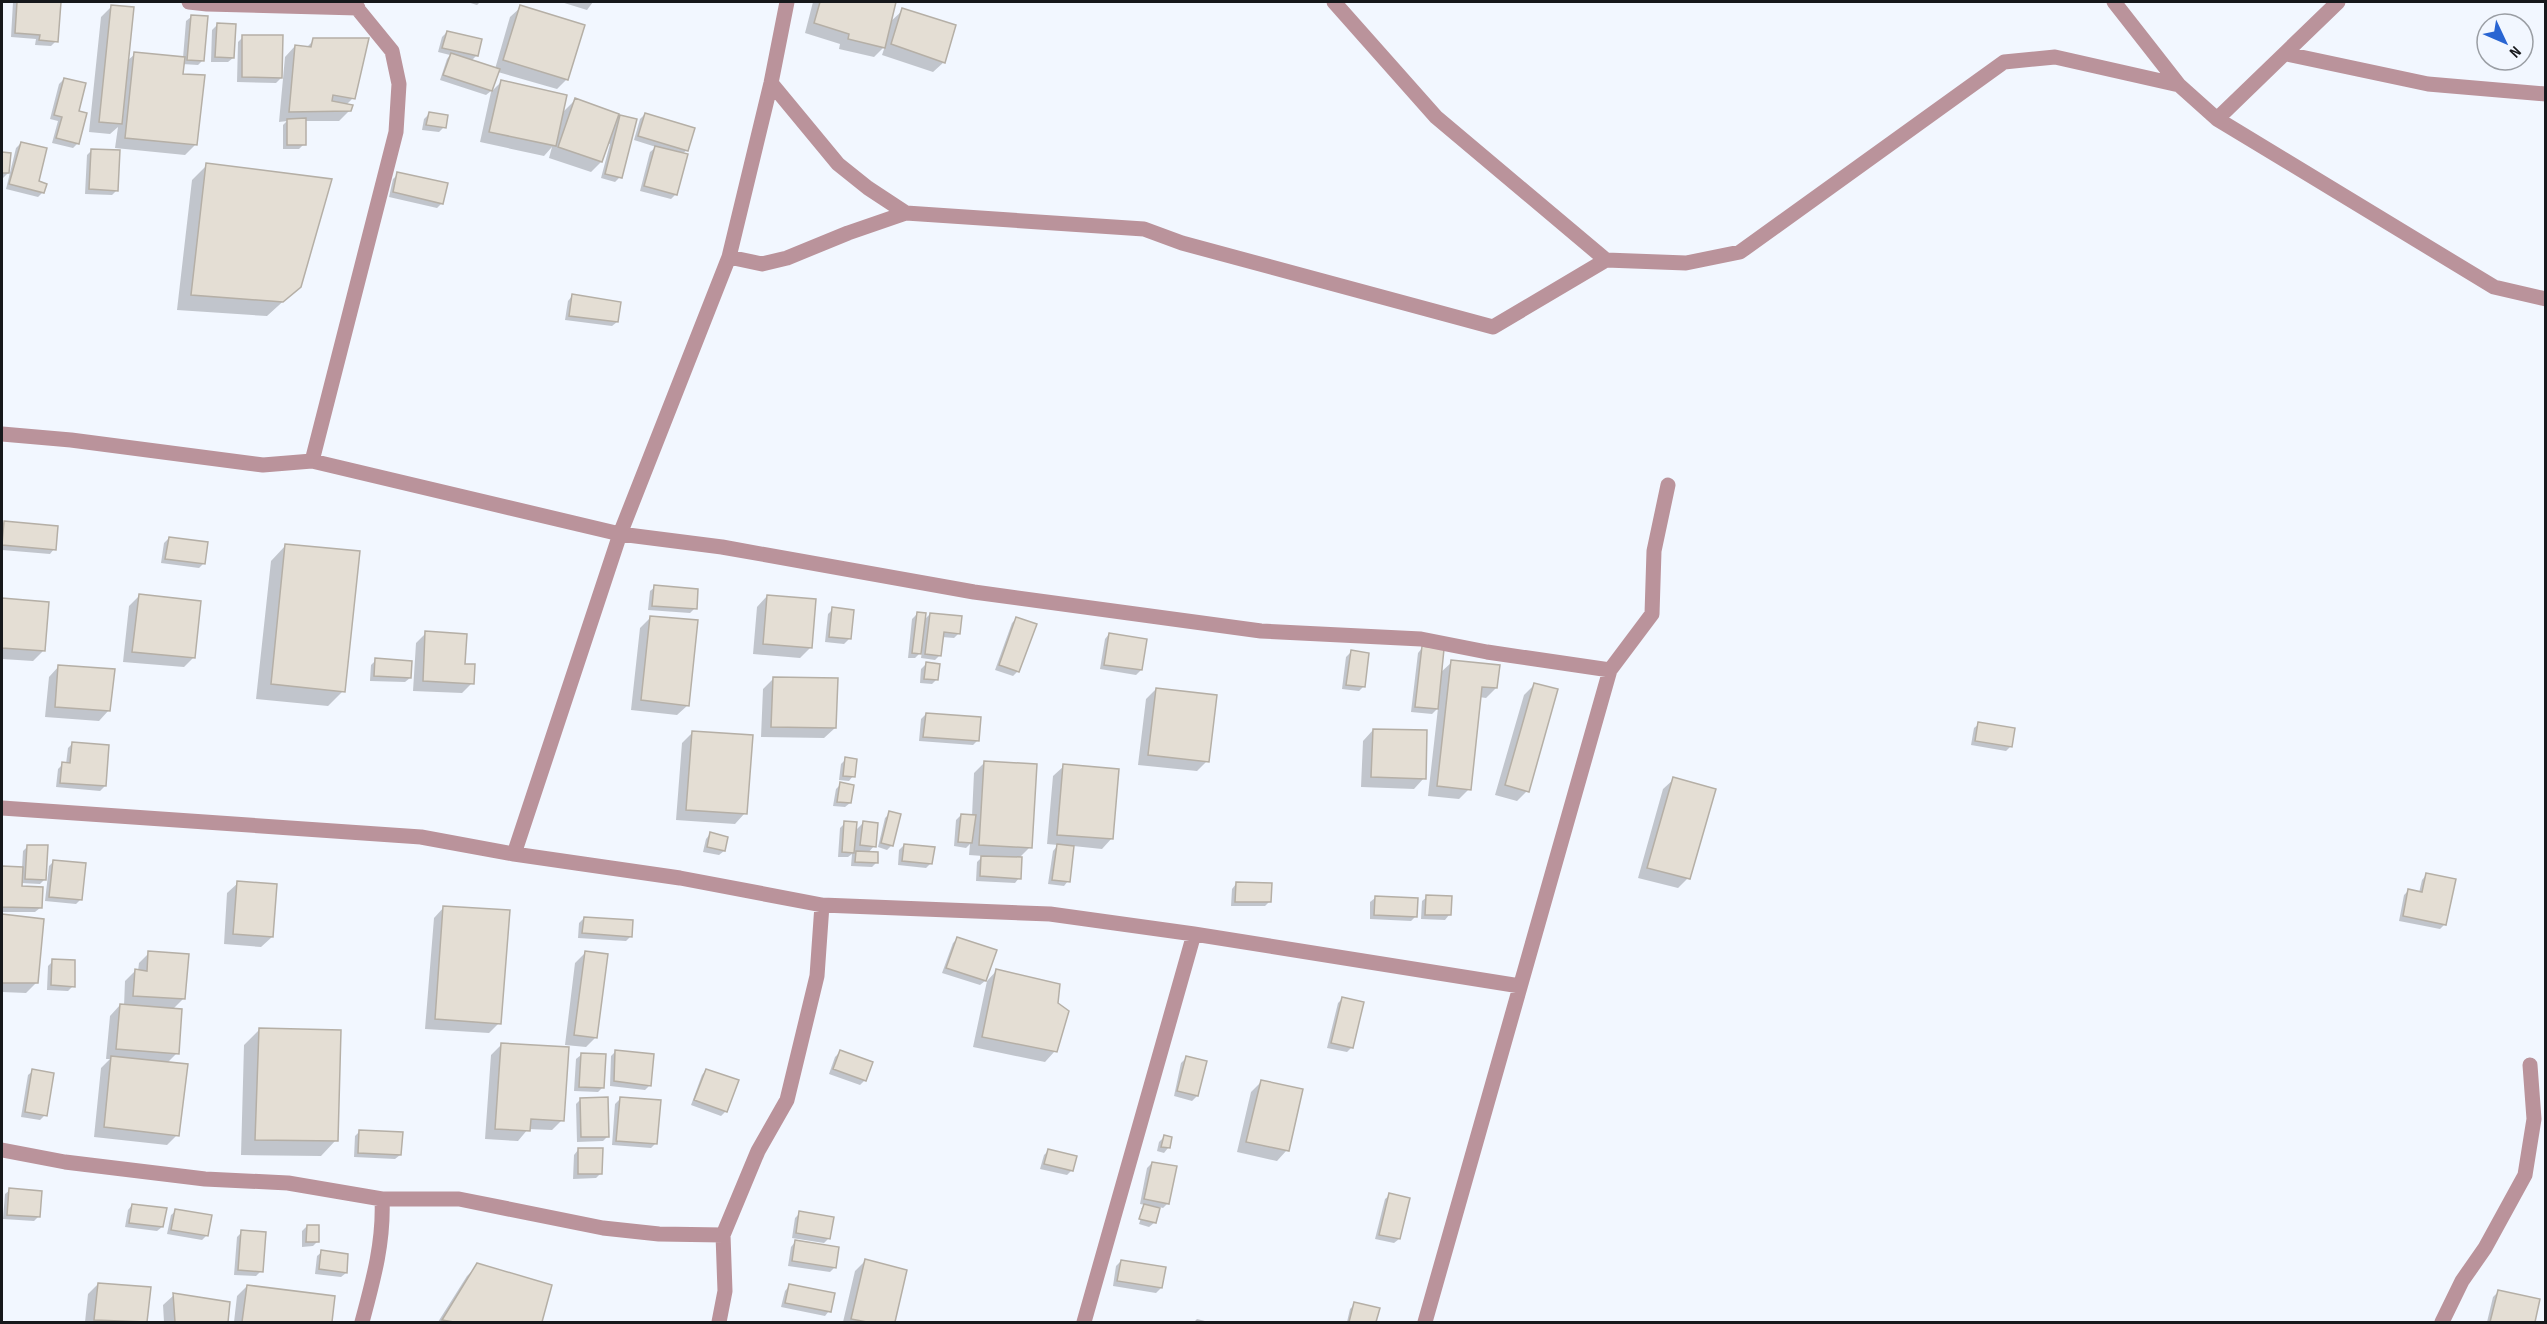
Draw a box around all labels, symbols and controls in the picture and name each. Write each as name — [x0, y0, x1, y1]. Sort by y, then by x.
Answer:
north arrow — [2475, 12, 2535, 72]
text: N — [2505, 42, 2525, 61]

